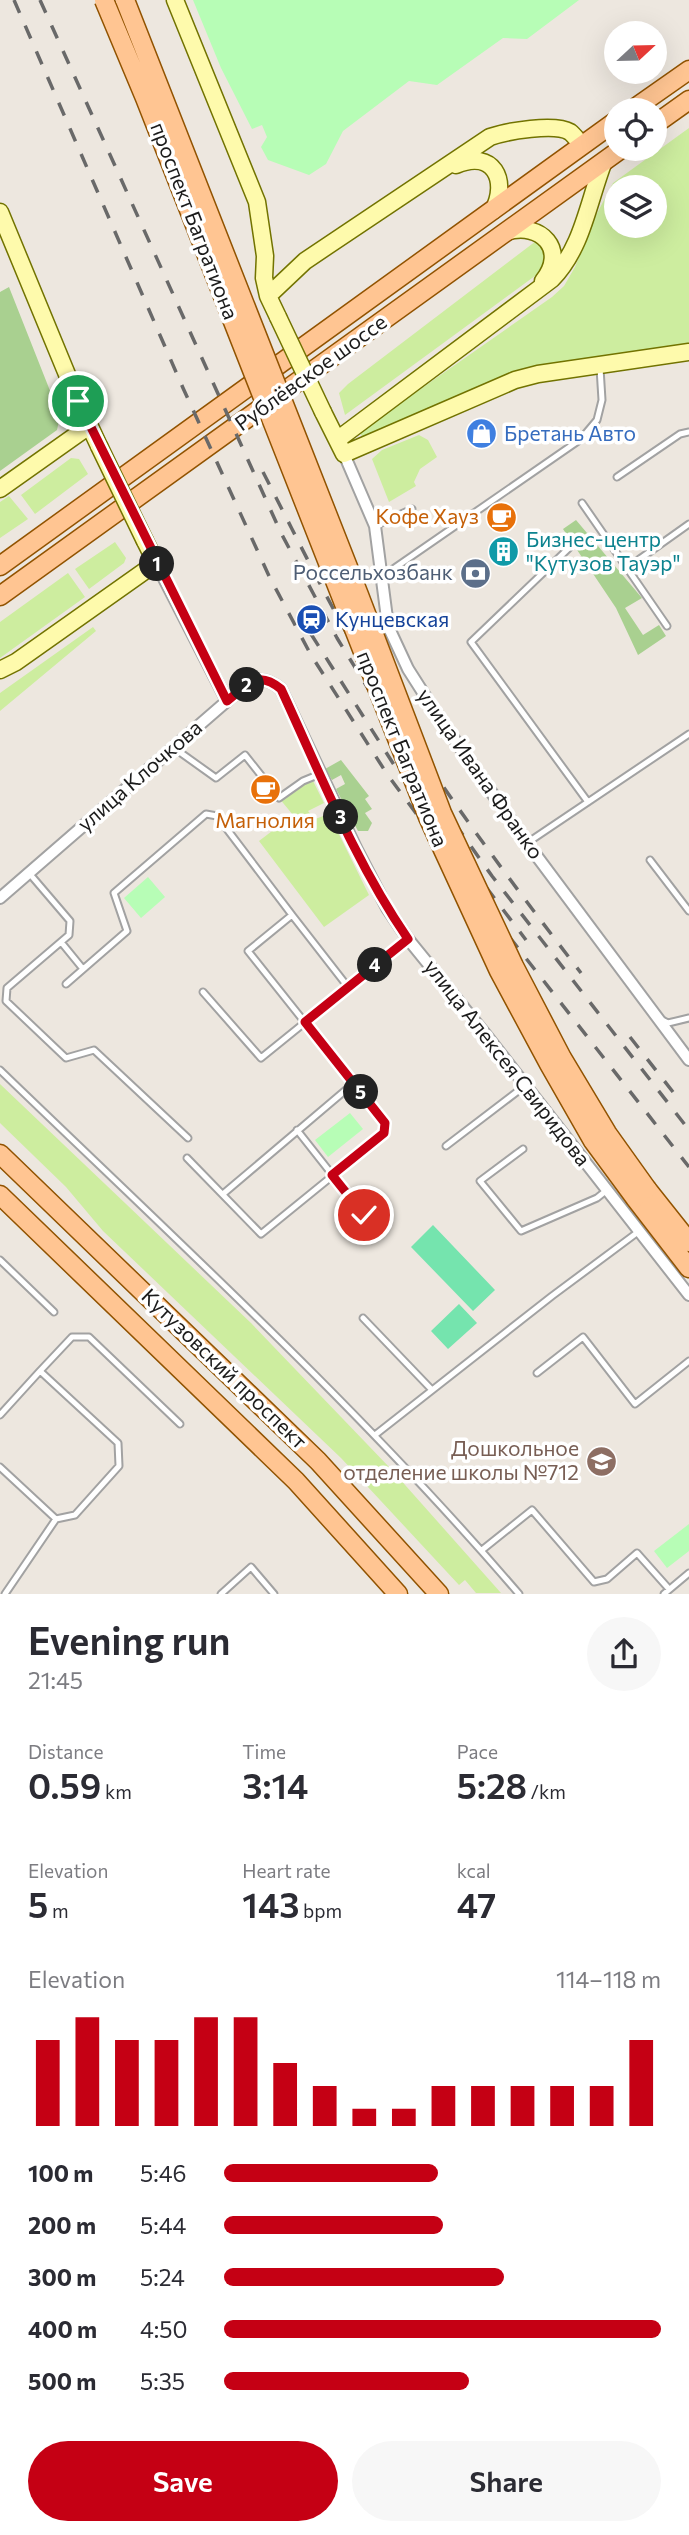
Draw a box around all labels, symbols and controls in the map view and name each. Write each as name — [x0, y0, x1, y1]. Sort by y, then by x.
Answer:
north arrow — [604, 21, 667, 84]
map controls — [604, 21, 667, 238]
button: locate — [604, 98, 667, 161]
street label: проспект Багратиона — [146, 118, 245, 323]
button: layers — [604, 175, 667, 238]
street label: Рублёвское шоссе — [229, 308, 391, 435]
pin — [48, 371, 108, 431]
icon: arrive — [59, 382, 97, 420]
shop icon: Бретань Авто — [464, 417, 498, 451]
place label: Бретань Авто — [504, 420, 636, 445]
cafe icon: Кофе Хауз — [485, 500, 519, 534]
place label: Кофе Хауз — [376, 503, 479, 528]
place label: Бизнес-центр "Кутузов Тауэр" — [526, 526, 680, 575]
building icon: Бизнес-центр "Кутузов Тауэр" — [486, 535, 520, 569]
pin: 1 — [140, 546, 174, 582]
text: 1 — [152, 552, 161, 575]
bank icon: Россельхозбанк — [459, 556, 493, 590]
place label: Россельхозбанк — [293, 559, 453, 584]
station icon: Кунцевская — [295, 603, 329, 637]
place label: Кунцевская — [335, 606, 449, 631]
street label: проспект Багратиона — [353, 647, 454, 850]
pin: 2 — [230, 668, 264, 702]
text: 2 — [241, 673, 252, 696]
street label: улица Ивана Франко — [413, 683, 550, 863]
street label: улица Клочкова — [72, 714, 206, 836]
cafe icon: Магнолия — [248, 772, 282, 806]
pin: 3 — [324, 800, 358, 834]
text: 3 — [335, 805, 346, 828]
place label: Магнолия — [215, 807, 315, 832]
pin: 4 — [358, 948, 392, 982]
text: 4 — [369, 953, 380, 976]
street label: улица Алексея Свиридова — [420, 954, 597, 1170]
pin: 5 — [344, 1074, 378, 1110]
text: 5 — [355, 1080, 366, 1103]
pin — [334, 1185, 394, 1245]
icon: check — [345, 1196, 383, 1234]
street label: Кутузовский проспект — [137, 1283, 313, 1453]
place label: Дошкольное отделение школы №712 — [343, 1435, 579, 1484]
school or university icon: Дошкольное отделение школы №712 — [585, 1444, 619, 1478]
text: Evening run — [28, 1616, 231, 1663]
button: share — [587, 1617, 661, 1691]
text: 21:45 — [28, 1666, 83, 1694]
text: Distance — [28, 1740, 104, 1763]
text: Time — [242, 1740, 286, 1763]
text: Pace — [457, 1740, 498, 1763]
text: 0.59 — [28, 1763, 101, 1806]
text: 3:14 — [242, 1763, 308, 1806]
text: 5:28 — [457, 1763, 527, 1806]
text: km — [101, 1780, 132, 1803]
text: /km — [527, 1780, 566, 1803]
text: Elevation — [28, 1859, 108, 1882]
text: Heart rate — [242, 1859, 331, 1882]
text: kcal — [457, 1859, 491, 1882]
text: 5 — [28, 1882, 48, 1925]
text: 143 — [242, 1882, 299, 1925]
text: 47 — [457, 1882, 496, 1925]
text: m — [48, 1899, 69, 1922]
text: bpm — [299, 1899, 342, 1922]
text: Elevation — [28, 1965, 125, 1993]
text: 114–118 m — [556, 1965, 661, 1993]
text: 100 m — [28, 2159, 93, 2187]
text: 5:46 — [140, 2159, 186, 2187]
text: 200 m — [28, 2211, 96, 2239]
text: 5:44 — [140, 2211, 186, 2239]
text: 300 m — [28, 2263, 96, 2291]
text: 5:24 — [140, 2263, 185, 2291]
text: 400 m — [28, 2315, 97, 2343]
text: 4:50 — [140, 2315, 187, 2343]
text: 500 m — [28, 2367, 96, 2395]
text: 5:35 — [140, 2367, 185, 2395]
button: Save — [28, 2441, 338, 2521]
button: Share — [352, 2441, 661, 2521]

